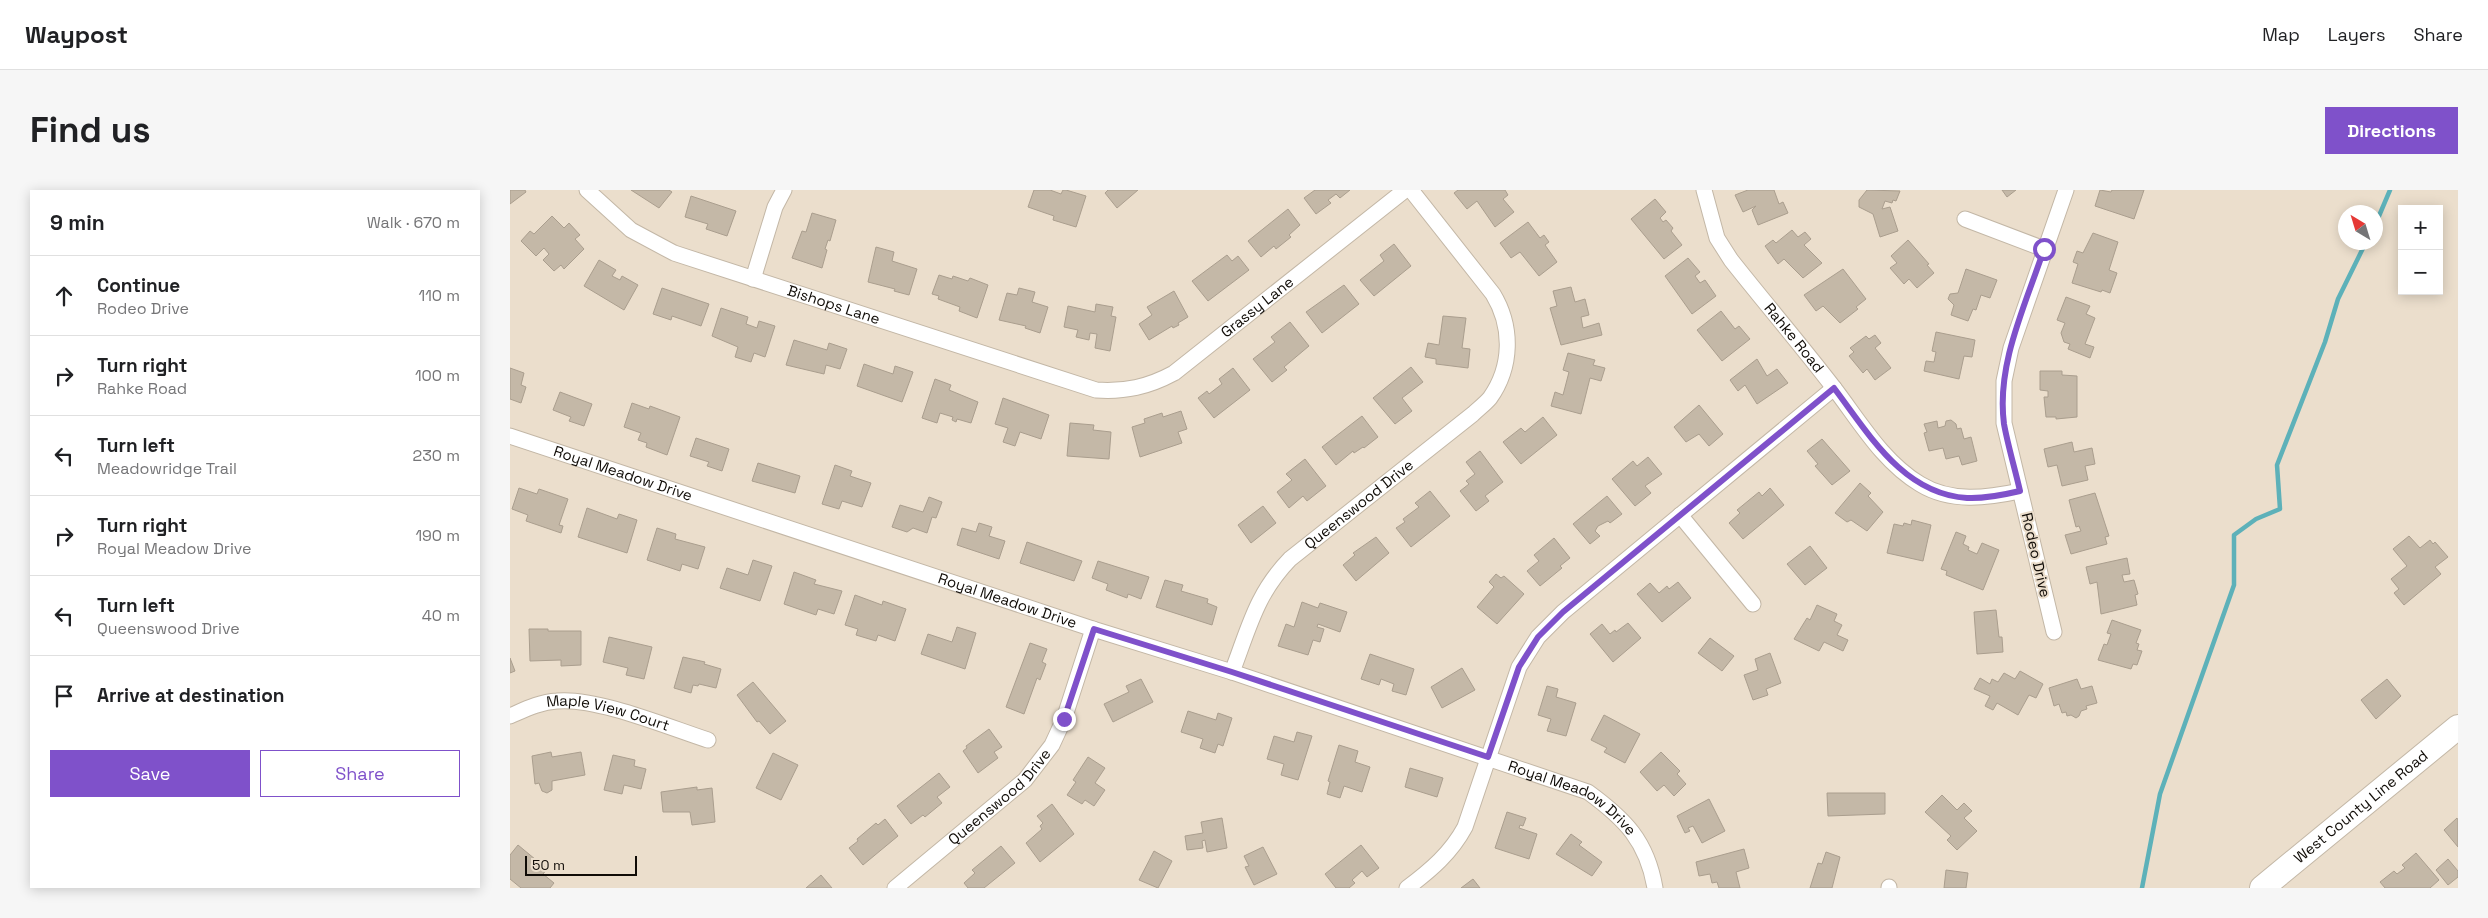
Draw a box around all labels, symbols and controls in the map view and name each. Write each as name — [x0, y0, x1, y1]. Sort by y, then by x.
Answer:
text: Waypost — [25, 19, 128, 50]
text: Map — [2262, 23, 2300, 46]
text: Layers — [2328, 23, 2385, 46]
text: Share — [2413, 23, 2463, 46]
button: Directions — [2325, 107, 2458, 154]
text: Find us — [30, 108, 151, 152]
north arrow — [2338, 205, 2383, 250]
map controls — [2398, 205, 2443, 295]
button: + — [2398, 205, 2443, 250]
text: 9 min — [50, 209, 105, 236]
text: Walk · 670 m — [367, 212, 460, 233]
route start — [2033, 238, 2056, 261]
button: − — [2398, 250, 2443, 295]
street label: Grassy Lane — [1217, 272, 1297, 341]
text: Continue — [97, 273, 180, 298]
street label: Bishops Lane — [785, 280, 883, 328]
icon: ahead — [50, 282, 78, 310]
text: 110 m — [418, 285, 460, 306]
text: Rodeo Drive — [97, 298, 189, 319]
street label: Rahke Road — [1760, 299, 1828, 376]
text: Turn right — [97, 353, 187, 378]
icon: right — [50, 362, 78, 390]
text: 100 m — [415, 365, 460, 386]
text: Rahke Road — [97, 378, 187, 399]
text: Turn left — [97, 433, 175, 458]
street label: Royal Meadow Drive — [551, 441, 695, 505]
icon: left — [50, 442, 78, 470]
text: 230 m — [413, 445, 460, 466]
street label: Queenswood Drive — [1300, 455, 1417, 553]
text: Meadowridge Trail — [97, 458, 237, 479]
street label: Rodeo Drive — [2018, 511, 2055, 599]
text: Turn right — [97, 513, 187, 538]
icon: right — [50, 522, 78, 550]
text: 190 m — [415, 525, 460, 546]
text: Royal Meadow Drive — [97, 538, 252, 559]
street label: Royal Meadow Drive — [936, 568, 1080, 632]
text: Turn left — [97, 593, 175, 618]
icon: left — [50, 602, 78, 630]
text: 40 m — [422, 605, 460, 626]
text: Queenswood Drive — [97, 618, 240, 639]
icon: arrive — [50, 682, 78, 710]
text: Arrive at destination — [97, 683, 285, 708]
street label: Maple View Court — [545, 691, 672, 735]
route end — [1053, 708, 1076, 731]
street label: Queenswood Drive — [944, 745, 1055, 849]
street label: West County Line Road — [2290, 746, 2432, 867]
button: Save — [50, 750, 250, 797]
button: Share — [260, 750, 460, 797]
street label: Royal Meadow Drive — [1506, 756, 1641, 839]
scale bar — [525, 853, 638, 876]
text: 50 m — [532, 856, 565, 874]

